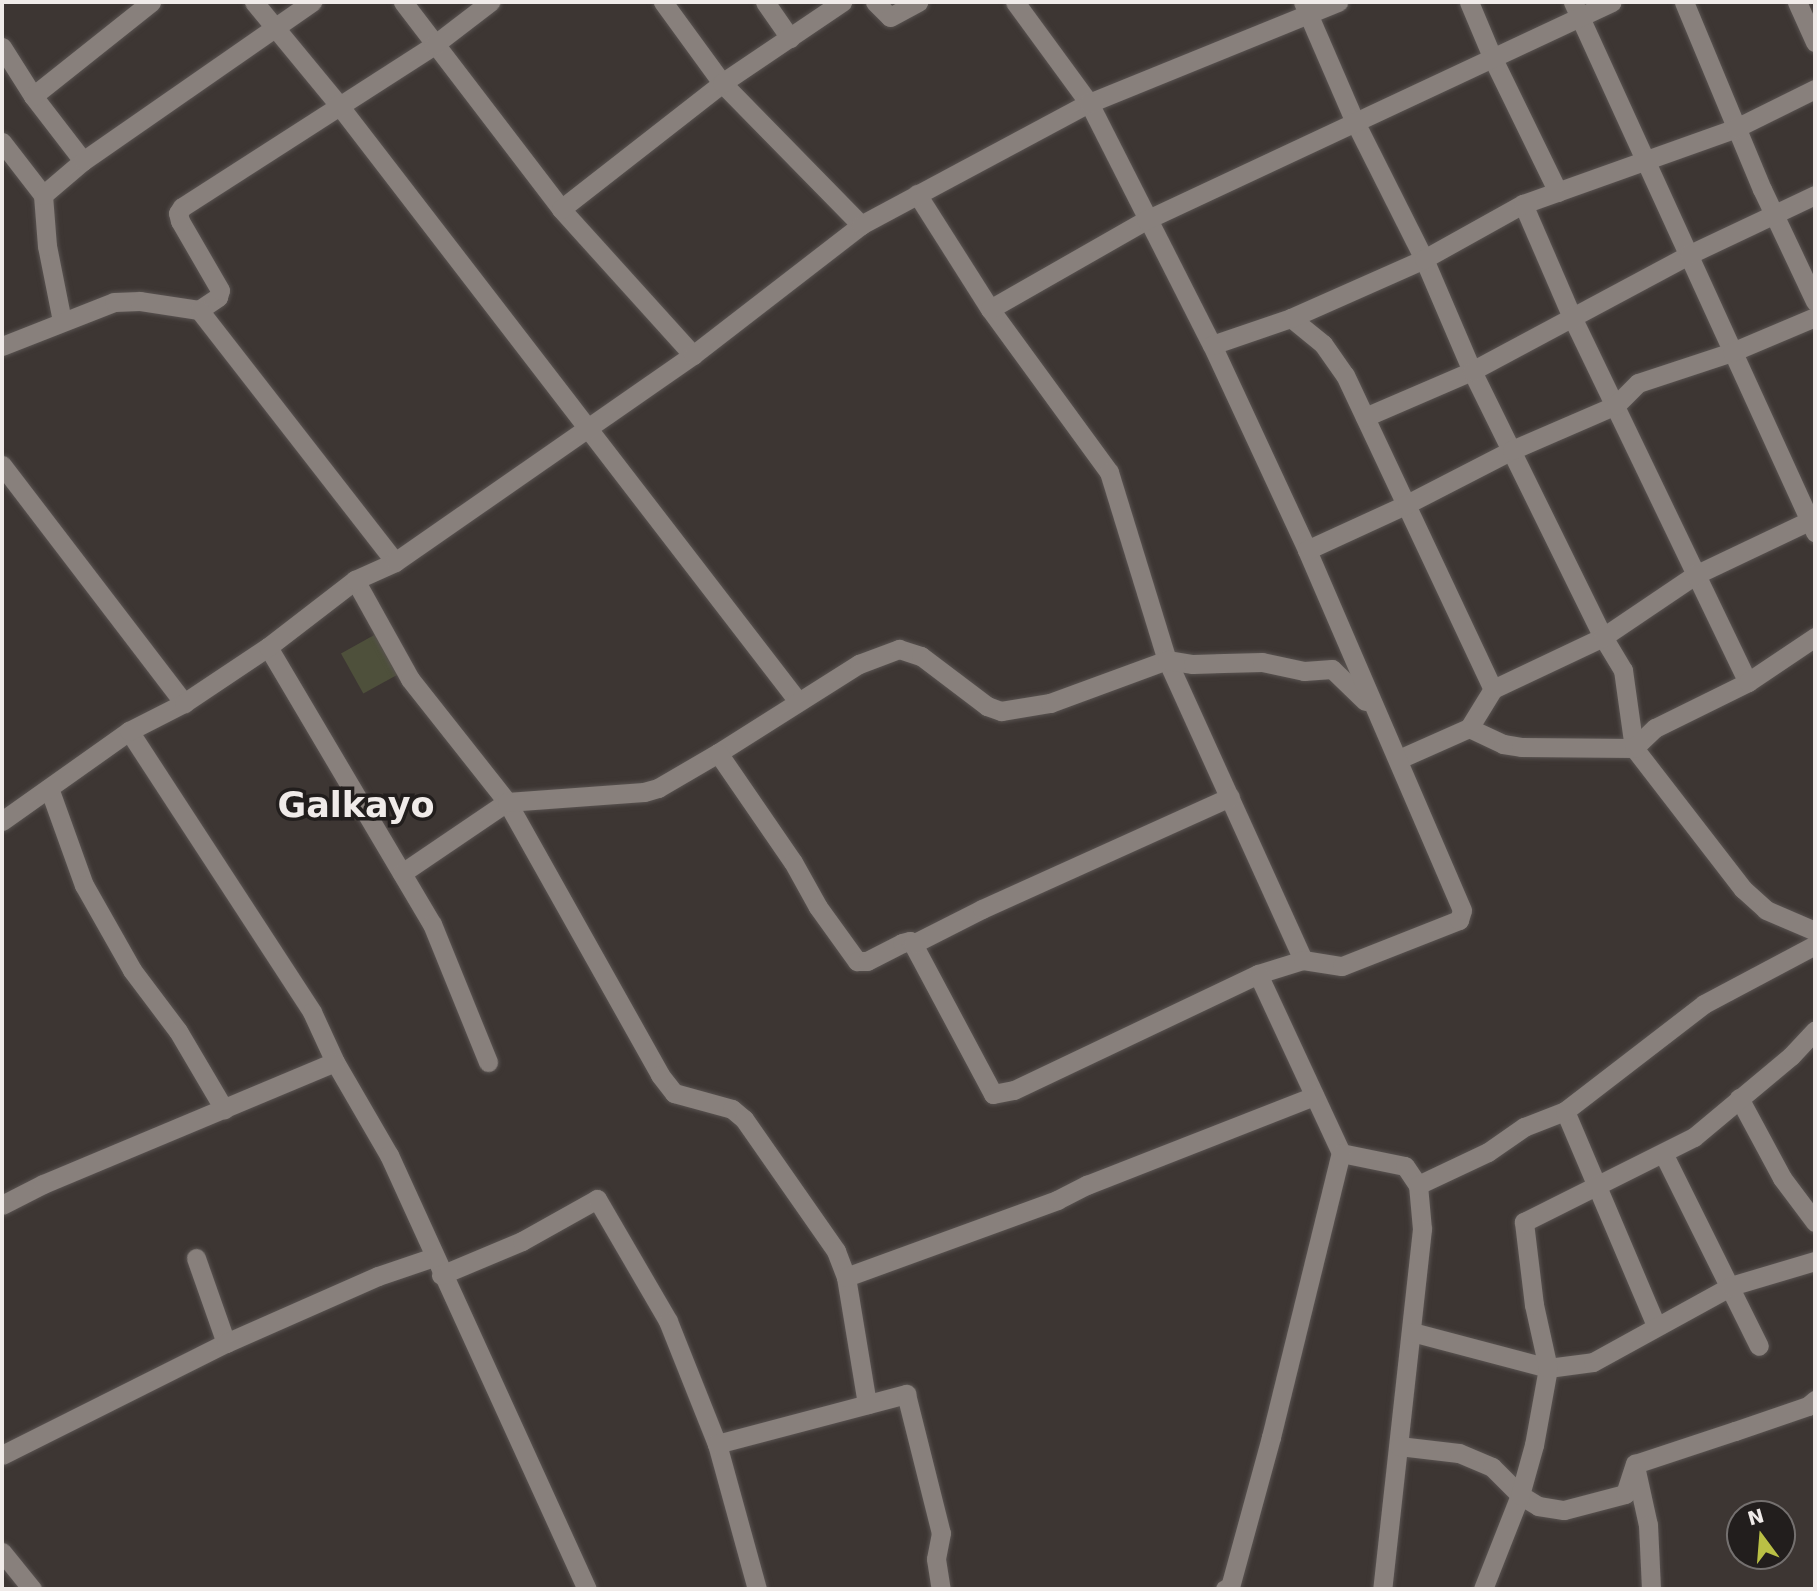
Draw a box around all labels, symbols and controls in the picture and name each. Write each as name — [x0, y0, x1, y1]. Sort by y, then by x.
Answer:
district label: Galkayo — [277, 784, 435, 826]
north arrow — [1726, 1500, 1796, 1570]
text: N — [1745, 1504, 1766, 1530]

